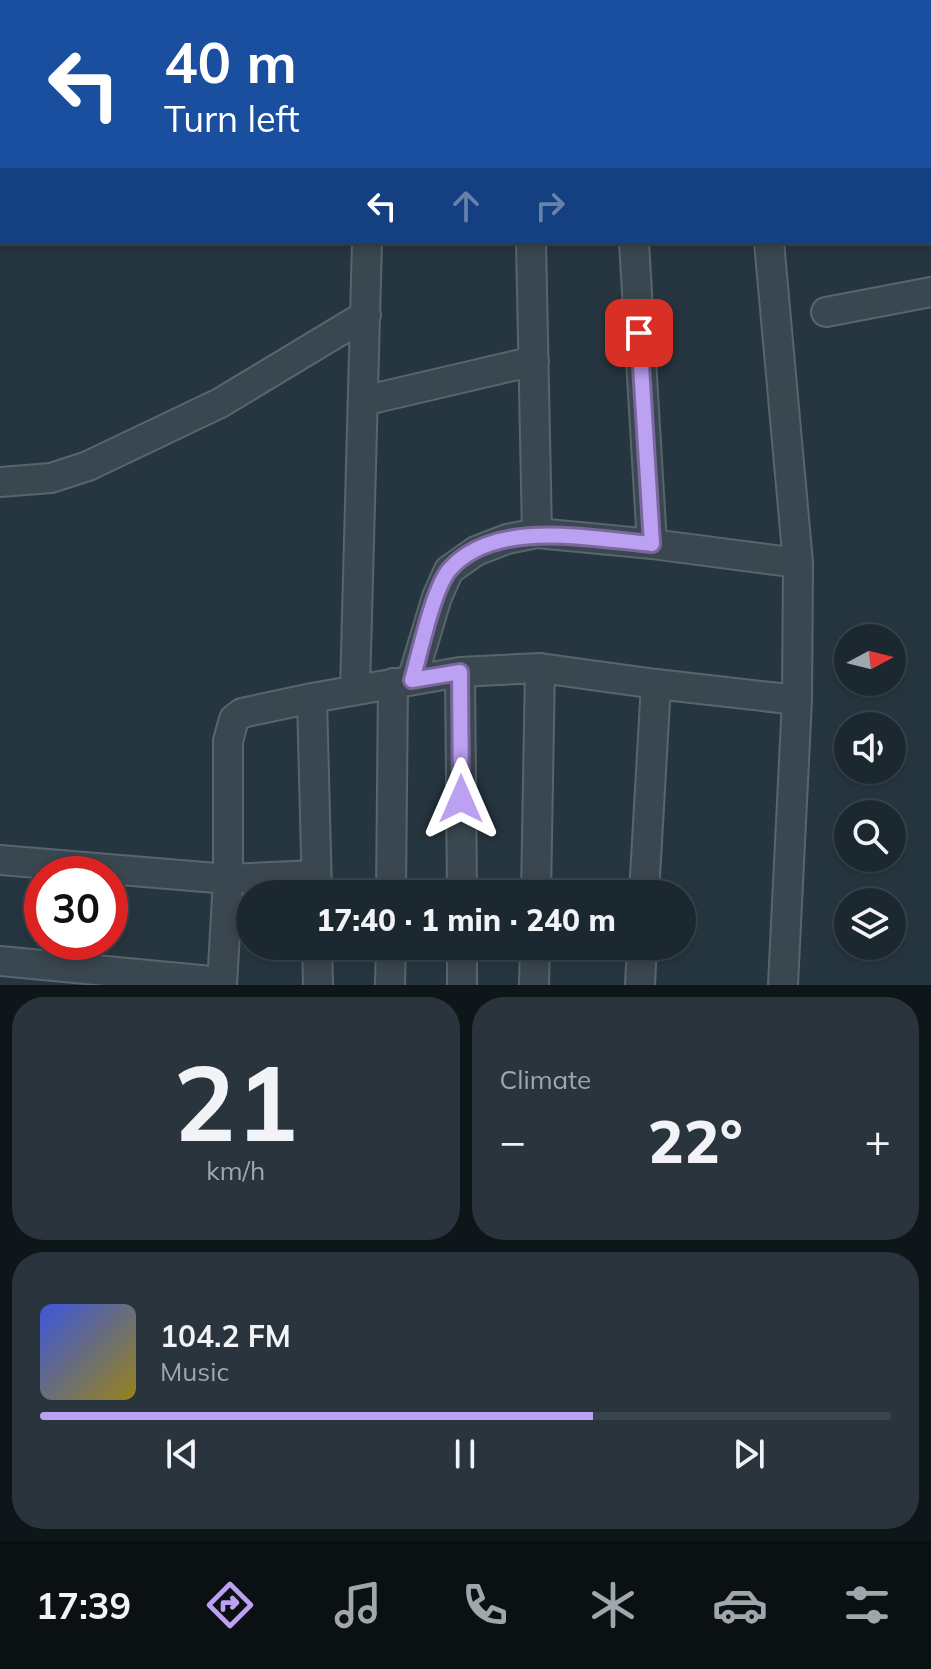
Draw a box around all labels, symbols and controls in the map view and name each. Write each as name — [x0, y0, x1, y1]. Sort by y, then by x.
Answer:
text: 40 m — [164, 27, 297, 97]
icon: left — [32, 32, 136, 136]
text: Turn left — [164, 96, 300, 141]
icon: left — [360, 184, 404, 228]
icon: ahead — [444, 184, 488, 228]
icon: right — [528, 184, 572, 228]
pin — [605, 299, 673, 367]
icon: arrive — [617, 311, 661, 355]
north arrow — [834, 624, 906, 696]
map controls — [834, 624, 906, 960]
button: sound — [834, 712, 906, 784]
position arrow — [419, 757, 503, 841]
button: search — [834, 800, 906, 872]
speed limit sign: 30 — [24, 856, 128, 960]
button: layers — [834, 888, 906, 960]
text: 17:40 · 1 min · 240 m — [316, 901, 616, 939]
text: 21 — [173, 1036, 298, 1167]
text: Climate — [500, 1063, 591, 1096]
text: 22° — [648, 1103, 743, 1178]
text: − — [500, 1113, 526, 1168]
text: + — [865, 1113, 891, 1168]
text: km/h — [206, 1154, 265, 1187]
text: 104.2 FM — [160, 1317, 291, 1355]
text: Music — [160, 1355, 229, 1388]
icon: previous — [160, 1432, 204, 1476]
icon: pause — [443, 1432, 487, 1476]
icon: next — [727, 1432, 771, 1476]
icon: directions — [202, 1577, 258, 1633]
icon: music — [330, 1577, 386, 1633]
icon: phone — [457, 1577, 513, 1633]
icon: climate — [585, 1577, 641, 1633]
icon: car — [712, 1577, 768, 1633]
icon: filters — [839, 1577, 895, 1633]
text: 17:39 — [36, 1583, 131, 1628]

